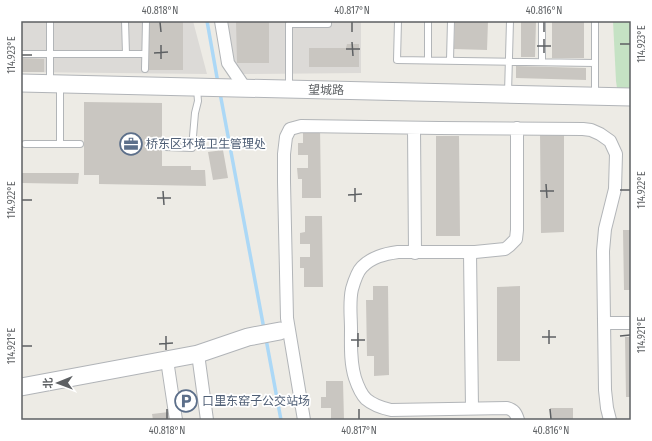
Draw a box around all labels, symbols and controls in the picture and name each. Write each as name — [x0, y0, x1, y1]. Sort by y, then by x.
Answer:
text: 40.818°N — [142, 5, 178, 17]
text: 40.817°N — [334, 5, 370, 17]
text: 40.816°N — [526, 5, 562, 17]
text: 114.923°E — [636, 25, 648, 63]
text: 114.923°E — [6, 36, 18, 74]
street label: 望城路 — [308, 83, 344, 97]
office icon: 桥东区环境卫生管理处 — [118, 131, 144, 157]
place label: 桥东区环境卫生管理处 — [146, 137, 266, 151]
text: 114.922°E — [636, 171, 648, 209]
text: 114.922°E — [6, 181, 18, 219]
text: 114.921°E — [636, 316, 648, 353]
text: 114.921°E — [6, 327, 18, 364]
north arrow — [38, 363, 78, 403]
text: 北 — [42, 378, 55, 389]
parking icon: 口里东窑子公交站场 — [173, 388, 199, 414]
place label: 口里东窑子公交站场 — [202, 394, 310, 408]
text: 40.818°N — [149, 425, 185, 437]
text: 40.817°N — [341, 425, 377, 437]
text: 40.816°N — [533, 425, 569, 437]

